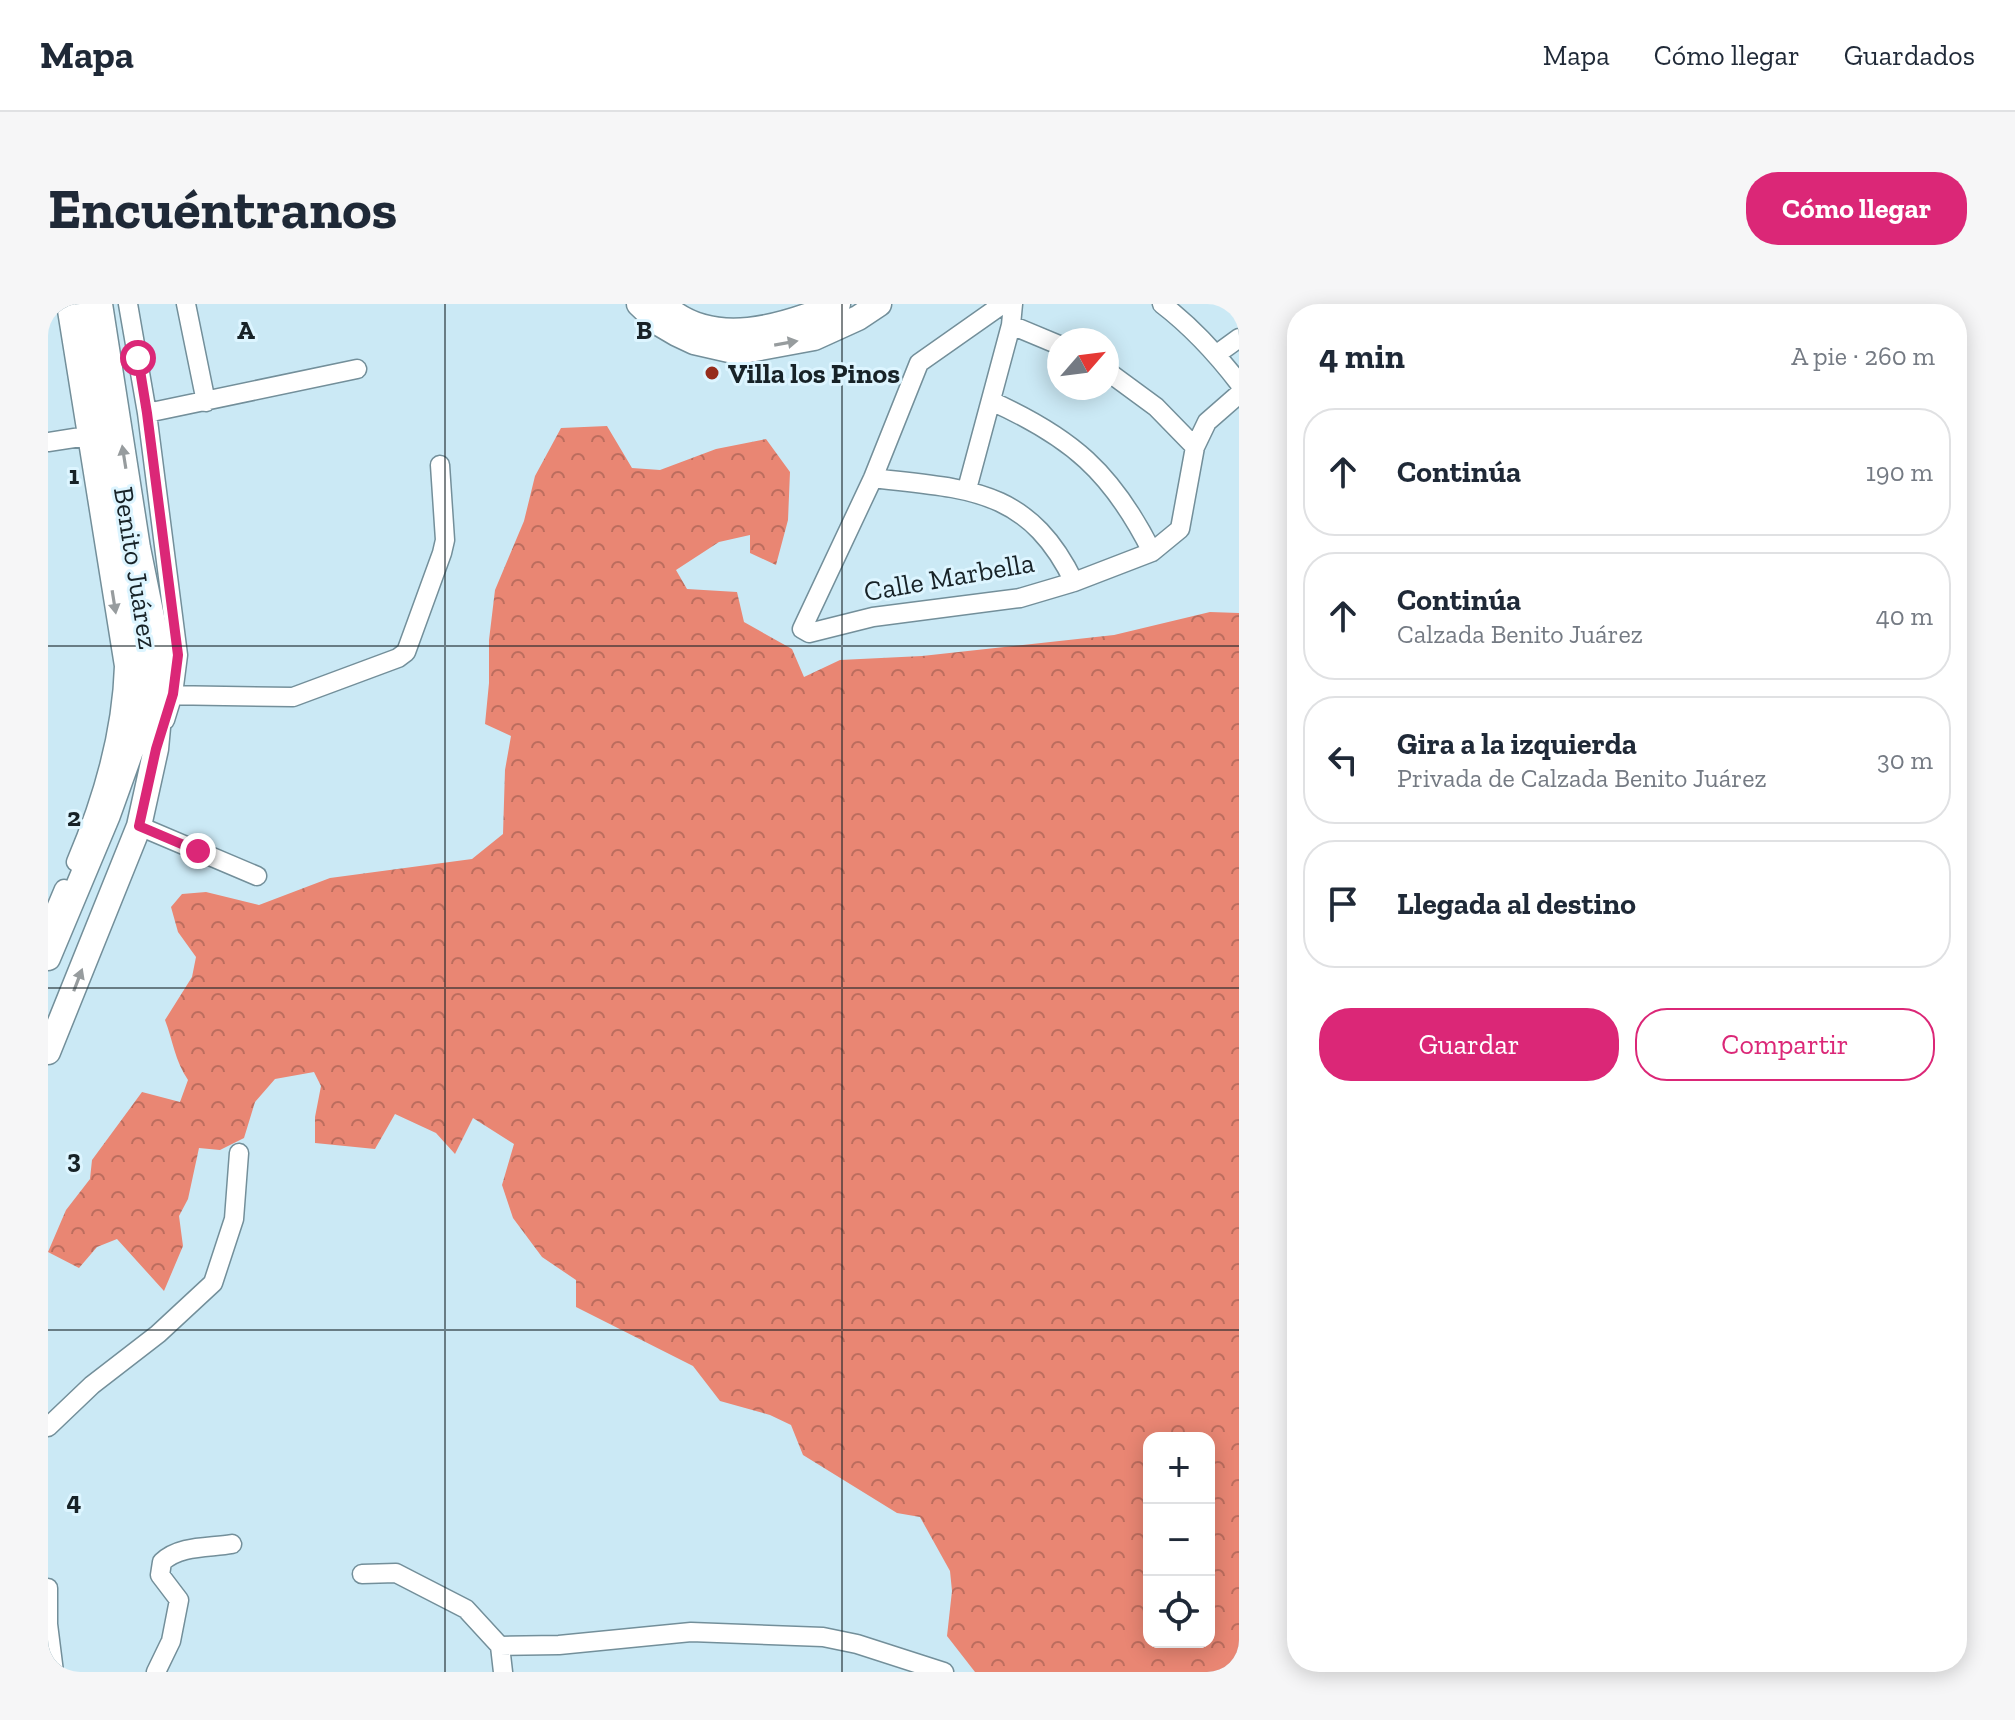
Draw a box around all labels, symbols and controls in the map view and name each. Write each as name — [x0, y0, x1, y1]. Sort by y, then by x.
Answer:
text: Mapa — [40, 32, 134, 78]
text: Mapa — [1543, 39, 1610, 72]
text: Cómo llegar — [1654, 39, 1800, 72]
text: Guardados — [1844, 39, 1975, 72]
button: Cómo llegar — [1746, 172, 1967, 245]
text: Encuéntranos — [48, 175, 397, 242]
text: A — [237, 314, 255, 346]
text: B — [636, 314, 652, 346]
north arrow — [1047, 328, 1119, 400]
one-way arrow — [774, 336, 799, 349]
text: 4 min — [1319, 336, 1405, 377]
route start — [120, 340, 156, 376]
text: A pie · 260 m — [1791, 340, 1935, 372]
place label: Villa los Pinos — [728, 357, 900, 390]
marker: Villa los Pinos — [703, 364, 721, 382]
one-way arrow — [117, 444, 130, 469]
icon: ahead — [1321, 450, 1365, 494]
text: Continúa — [1397, 454, 1521, 490]
text: 190 m — [1866, 456, 1933, 488]
text: 1 — [69, 459, 80, 491]
street label: Benito Juárez — [107, 484, 165, 652]
street label: Calle Marbella — [861, 546, 1037, 608]
text: Continúa — [1397, 582, 1521, 618]
one-way arrow — [108, 590, 120, 615]
icon: ahead — [1321, 594, 1365, 638]
text: 40 m — [1876, 600, 1933, 632]
text: Calzada Benito Juárez — [1397, 618, 1643, 650]
text: Gira a la izquierda — [1397, 726, 1637, 762]
icon: left — [1321, 738, 1365, 782]
text: 30 m — [1877, 744, 1933, 776]
text: Privada de Calzada Benito Juárez — [1397, 762, 1767, 794]
text: 2 — [67, 801, 81, 833]
route end — [180, 833, 216, 869]
icon: arrive — [1321, 882, 1365, 926]
text: Llegada al destino — [1397, 886, 1636, 922]
one-way arrow — [72, 968, 85, 992]
button: Guardar — [1319, 1008, 1619, 1081]
button: Compartir — [1635, 1008, 1935, 1081]
text: 3 — [67, 1143, 81, 1175]
map controls — [1143, 1432, 1215, 1648]
button: + — [1143, 1432, 1215, 1504]
text: 4 — [67, 1485, 82, 1517]
button: − — [1143, 1504, 1215, 1576]
button: locate — [1143, 1576, 1215, 1648]

